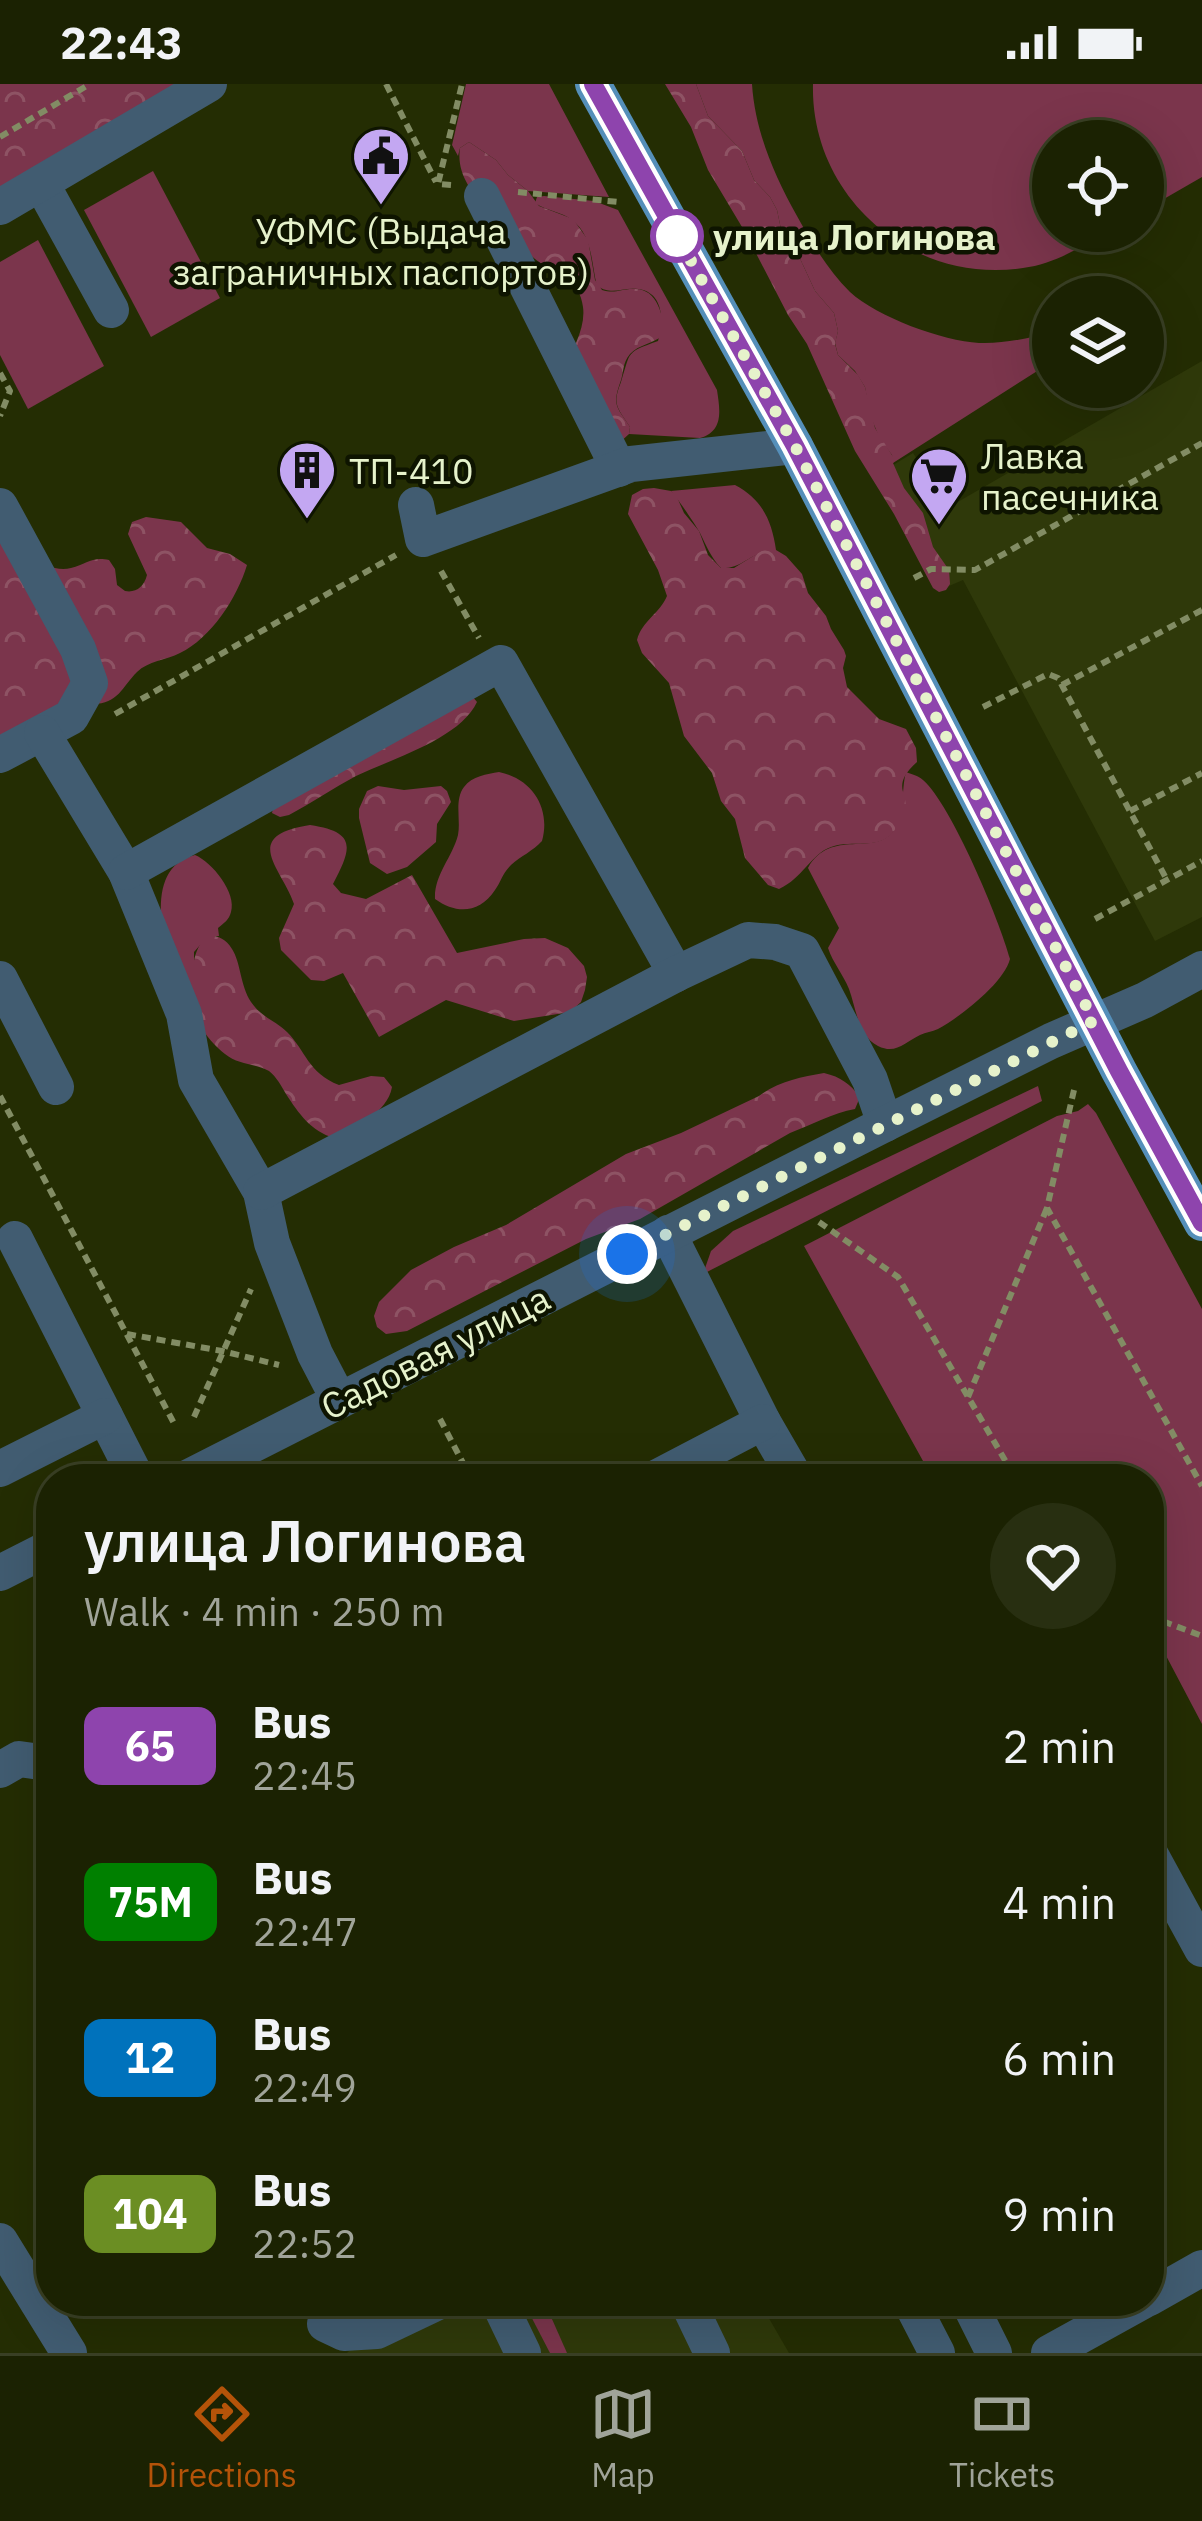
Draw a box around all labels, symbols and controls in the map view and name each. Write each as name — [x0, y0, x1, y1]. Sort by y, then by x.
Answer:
text: 22:43 — [60, 13, 183, 71]
map controls — [1032, 120, 1164, 408]
button: locate — [1032, 120, 1164, 252]
public building icon: УФМС (Выдача заграничных паспортов) — [350, 125, 412, 207]
place label: УФМС (Выдача заграничных паспортов) — [173, 207, 589, 295]
marker: улица Логинова — [652, 211, 702, 261]
place label: улица Логинова — [713, 213, 996, 260]
button: layers — [1032, 276, 1164, 408]
place label: Лавка пасечника — [981, 432, 1159, 520]
building icon: ТП-410 — [276, 439, 338, 521]
supermarket icon: Лавка пасечника — [908, 445, 970, 527]
place label: ТП-410 — [349, 447, 474, 494]
your location — [597, 1224, 657, 1284]
street label: Садовая улица — [313, 1274, 557, 1430]
button: heart — [990, 1503, 1116, 1629]
text: улица Логинова — [84, 1504, 526, 1578]
text: Walk · 4 min · 250 m — [84, 1586, 445, 1637]
text: Bus — [252, 1692, 332, 1750]
text: 2 min — [1002, 1717, 1116, 1775]
text: 65 — [125, 1718, 175, 1773]
text: 22:45 — [252, 1750, 357, 1801]
text: Bus — [253, 1848, 332, 1906]
text: 4 min — [1002, 1873, 1116, 1931]
text: 75М — [108, 1874, 193, 1929]
text: 22:47 — [253, 1906, 358, 1957]
text: Bus — [252, 2004, 332, 2062]
text: 6 min — [1002, 2029, 1116, 2087]
text: 12 — [125, 2030, 175, 2085]
text: 22:49 — [252, 2062, 357, 2113]
text: Bus — [252, 2160, 332, 2218]
text: 9 min — [1002, 2185, 1116, 2243]
text: 104 — [112, 2186, 188, 2241]
text: 22:52 — [252, 2218, 357, 2269]
tab: Directions — [147, 2381, 297, 2496]
tab: Map — [590, 2381, 656, 2496]
tab: Tickets — [949, 2381, 1055, 2496]

